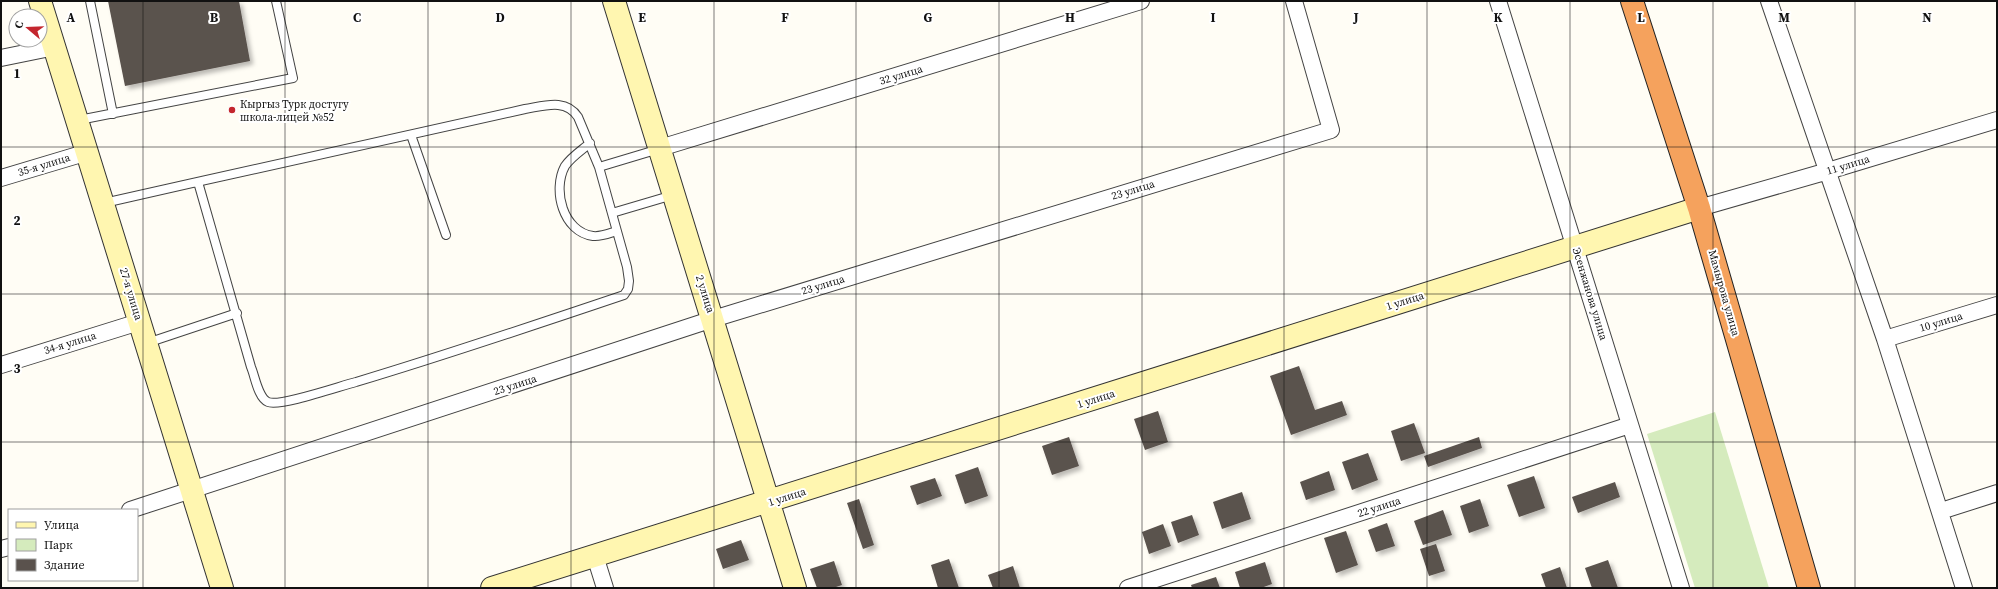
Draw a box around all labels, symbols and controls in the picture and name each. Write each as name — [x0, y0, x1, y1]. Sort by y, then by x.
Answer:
north arrow — [8, 8, 48, 48]
text: A — [67, 9, 76, 26]
text: B — [210, 9, 219, 26]
text: C — [353, 9, 361, 26]
text: D — [495, 9, 505, 26]
text: E — [638, 9, 646, 26]
text: F — [781, 9, 789, 26]
text: G — [924, 9, 933, 26]
text: H — [1065, 9, 1075, 26]
text: I — [1210, 9, 1216, 26]
text: J — [1352, 9, 1359, 26]
text: K — [1493, 9, 1503, 26]
text: L — [1637, 9, 1645, 26]
text: M — [1778, 9, 1790, 26]
text: N — [1922, 9, 1932, 26]
text: С — [11, 19, 27, 31]
street label: 32 улица — [878, 61, 925, 89]
text: 1 — [13, 65, 21, 82]
place label: Кыргыз Турк достугу школа-лицей №52 — [240, 97, 349, 125]
marker: Кыргыз Турк достугу школа-лицей №52 — [227, 105, 237, 115]
street label: 35-я улица — [16, 150, 72, 180]
street label: 11 улица — [1825, 151, 1872, 179]
street label: 23 улица — [1110, 176, 1157, 204]
text: 2 — [13, 212, 21, 229]
street label: Эсенжанова улица — [1569, 246, 1611, 343]
street label: Мамырова улица — [1705, 248, 1744, 338]
street label: 27-я улица — [116, 266, 146, 322]
street label: 23 улица — [800, 271, 847, 299]
street label: 2 улица — [692, 273, 718, 315]
street label: 1 улица — [1384, 288, 1426, 314]
street label: 10 улица — [1918, 308, 1965, 336]
street label: 34-я улица — [42, 328, 98, 358]
text: 3 — [13, 360, 21, 377]
street label: 23 улица — [492, 371, 539, 399]
street label: 1 улица — [1075, 386, 1117, 412]
street label: 1 улица — [766, 484, 808, 510]
street label: 22 улица — [1356, 493, 1403, 521]
legend — [8, 509, 138, 581]
text: Улица — [44, 517, 80, 533]
text: Парк — [44, 537, 73, 553]
text: Здание — [44, 557, 85, 573]

